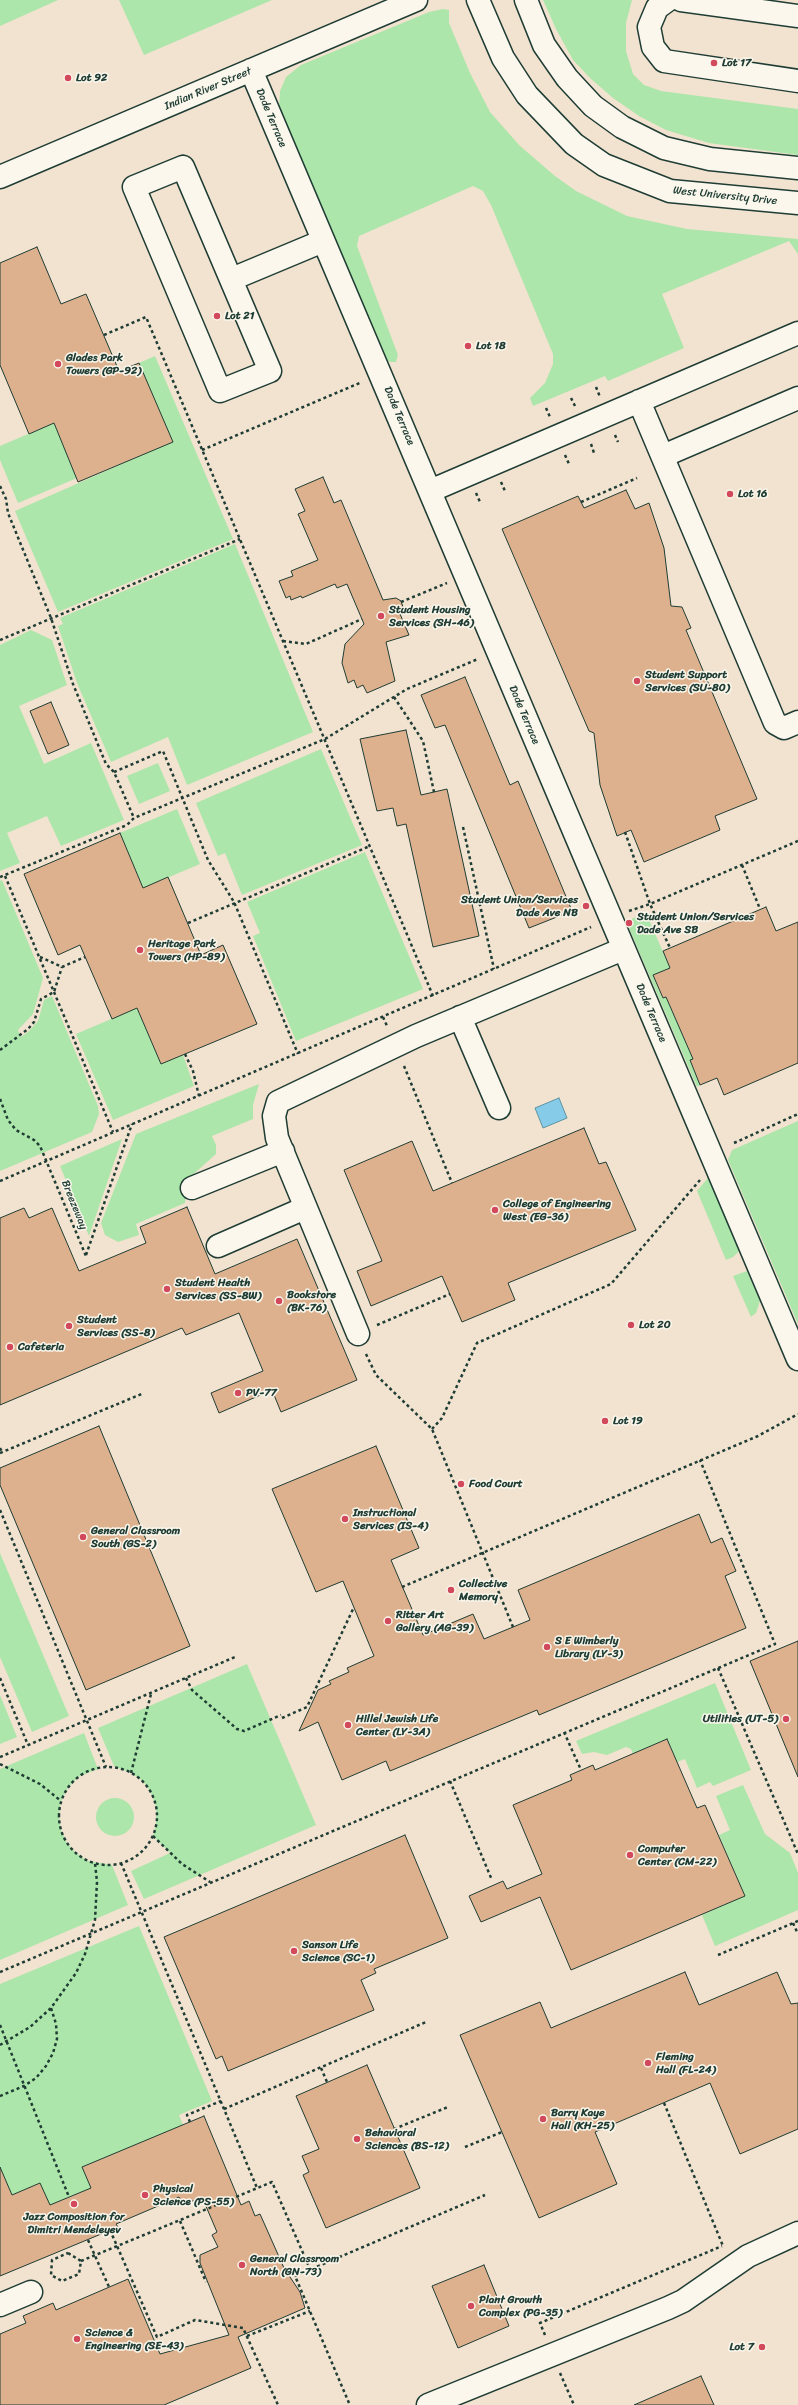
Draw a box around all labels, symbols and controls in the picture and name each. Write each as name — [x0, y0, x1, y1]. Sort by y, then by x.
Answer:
place label: Lot 17 — [722, 56, 751, 70]
marker: Lot 17 — [709, 58, 719, 68]
street label: Indian River Street — [162, 65, 254, 113]
place label: Lot 92 — [76, 71, 107, 85]
marker: Lot 92 — [63, 73, 73, 83]
street label: Dade Terrace — [253, 87, 289, 149]
street label: West University Drive — [672, 184, 778, 208]
place label: Lot 21 — [225, 309, 254, 323]
marker: Lot 21 — [212, 311, 222, 321]
place label: Lot 18 — [476, 339, 506, 353]
marker: Lot 18 — [463, 341, 473, 351]
place label: Glades Park Towers (GP-92) — [66, 351, 141, 377]
marker: Glades Park Towers (GP-92) — [53, 359, 63, 369]
street label: Dade Terrace — [381, 385, 417, 447]
place label: Lot 16 — [738, 487, 767, 501]
marker: Lot 16 — [725, 489, 735, 499]
place label: Student Housing Services (SH-46) — [389, 603, 474, 629]
marker: Student Housing Services (SH-46) — [376, 611, 386, 621]
place label: Student Support Services (SU-80) — [645, 668, 730, 694]
marker: Student Support Services (SU-80) — [632, 676, 642, 686]
street label: Dade Terrace — [506, 684, 542, 746]
place label: Student Union/Services Dade Ave NB — [461, 893, 578, 919]
marker: Student Union/Services Dade Ave NB — [581, 901, 591, 911]
place label: Student Union/Services Dade Ave SB — [637, 910, 754, 936]
marker: Student Union/Services Dade Ave SB — [624, 918, 634, 928]
place label: Heritage Park Towers (HP-89) — [148, 937, 224, 963]
marker: Heritage Park Towers (HP-89) — [135, 945, 145, 955]
street label: Dade Terrace — [633, 982, 669, 1044]
street label: Breezeway — [58, 1178, 90, 1232]
place label: College of Engineering West (EG-36) — [503, 1197, 611, 1223]
marker: College of Engineering West (EG-36) — [490, 1205, 500, 1215]
place label: Student Health Services (SS-8W) — [175, 1276, 261, 1302]
marker: Student Health Services (SS-8W) — [162, 1284, 172, 1294]
place label: Bookstore (BK-76) — [287, 1288, 336, 1314]
marker: Bookstore (BK-76) — [274, 1296, 284, 1306]
place label: Student Services (SS-8) — [77, 1313, 154, 1339]
place label: Lot 20 — [639, 1318, 671, 1332]
marker: Lot 20 — [626, 1320, 636, 1330]
marker: Student Services (SS-8) — [64, 1321, 74, 1331]
place label: Cafeteria — [18, 1340, 64, 1354]
marker: Cafeteria — [5, 1342, 15, 1352]
place label: PV-77 — [246, 1386, 277, 1400]
marker: PV-77 — [233, 1388, 243, 1398]
place label: Lot 19 — [613, 1414, 643, 1428]
marker: Lot 19 — [600, 1416, 610, 1426]
place label: Food Court — [469, 1477, 522, 1491]
marker: Food Court — [456, 1479, 466, 1489]
place label: Instructional Services (IS-4) — [353, 1506, 428, 1532]
marker: Instructional Services (IS-4) — [340, 1514, 350, 1524]
place label: General Classroom South (GS-2) — [91, 1524, 180, 1550]
marker: General Classroom South (GS-2) — [78, 1532, 88, 1542]
place label: Collective Memory — [459, 1577, 507, 1603]
marker: Collective Memory — [446, 1585, 456, 1595]
place label: Ritter Art Gallery (AG-39) — [396, 1608, 473, 1634]
marker: Ritter Art Gallery (AG-39) — [383, 1616, 393, 1626]
place label: S E Wimberly Library (LY-3) — [555, 1634, 622, 1660]
marker: S E Wimberly Library (LY-3) — [542, 1642, 552, 1652]
place label: Hillel Jewish Life Center (LY-3A) — [356, 1712, 439, 1738]
place label: Utilities (UT-5) — [703, 1712, 778, 1726]
marker: Utilities (UT-5) — [781, 1714, 791, 1724]
marker: Hillel Jewish Life Center (LY-3A) — [343, 1720, 353, 1730]
place label: Computer Center (CM-22) — [638, 1842, 716, 1868]
marker: Computer Center (CM-22) — [625, 1850, 635, 1860]
place label: Sanson Life Science (SC-1) — [302, 1938, 374, 1964]
marker: Sanson Life Science (SC-1) — [289, 1946, 299, 1956]
place label: Fleming Hall (FL-24) — [656, 2050, 716, 2076]
marker: Fleming Hall (FL-24) — [643, 2058, 653, 2068]
place label: Barry Kaye Hall (KH-25) — [551, 2106, 614, 2132]
marker: Barry Kaye Hall (KH-25) — [538, 2114, 548, 2124]
place label: Behavioral Sciences (BS-12) — [365, 2126, 449, 2152]
marker: Behavioral Sciences (BS-12) — [352, 2134, 362, 2144]
place label: Physical Science (PS-55) — [153, 2182, 234, 2208]
marker: Physical Science (PS-55) — [140, 2190, 150, 2200]
marker: Jazz Composition for Dimitri Mendeleyev — [69, 2199, 79, 2209]
place label: Jazz Composition for Dimitri Mendeleyev — [23, 2210, 125, 2236]
place label: General Classroom North (GN-73) — [250, 2252, 339, 2278]
marker: General Classroom North (GN-73) — [237, 2260, 247, 2270]
place label: Plant Growth Complex (PG-35) — [479, 2293, 562, 2319]
marker: Plant Growth Complex (PG-35) — [466, 2301, 476, 2311]
place label: Science & Engineering (SE-43) — [85, 2326, 183, 2352]
marker: Science & Engineering (SE-43) — [72, 2334, 82, 2344]
place label: Lot 7 — [729, 2340, 754, 2354]
marker: Lot 7 — [757, 2342, 767, 2352]

